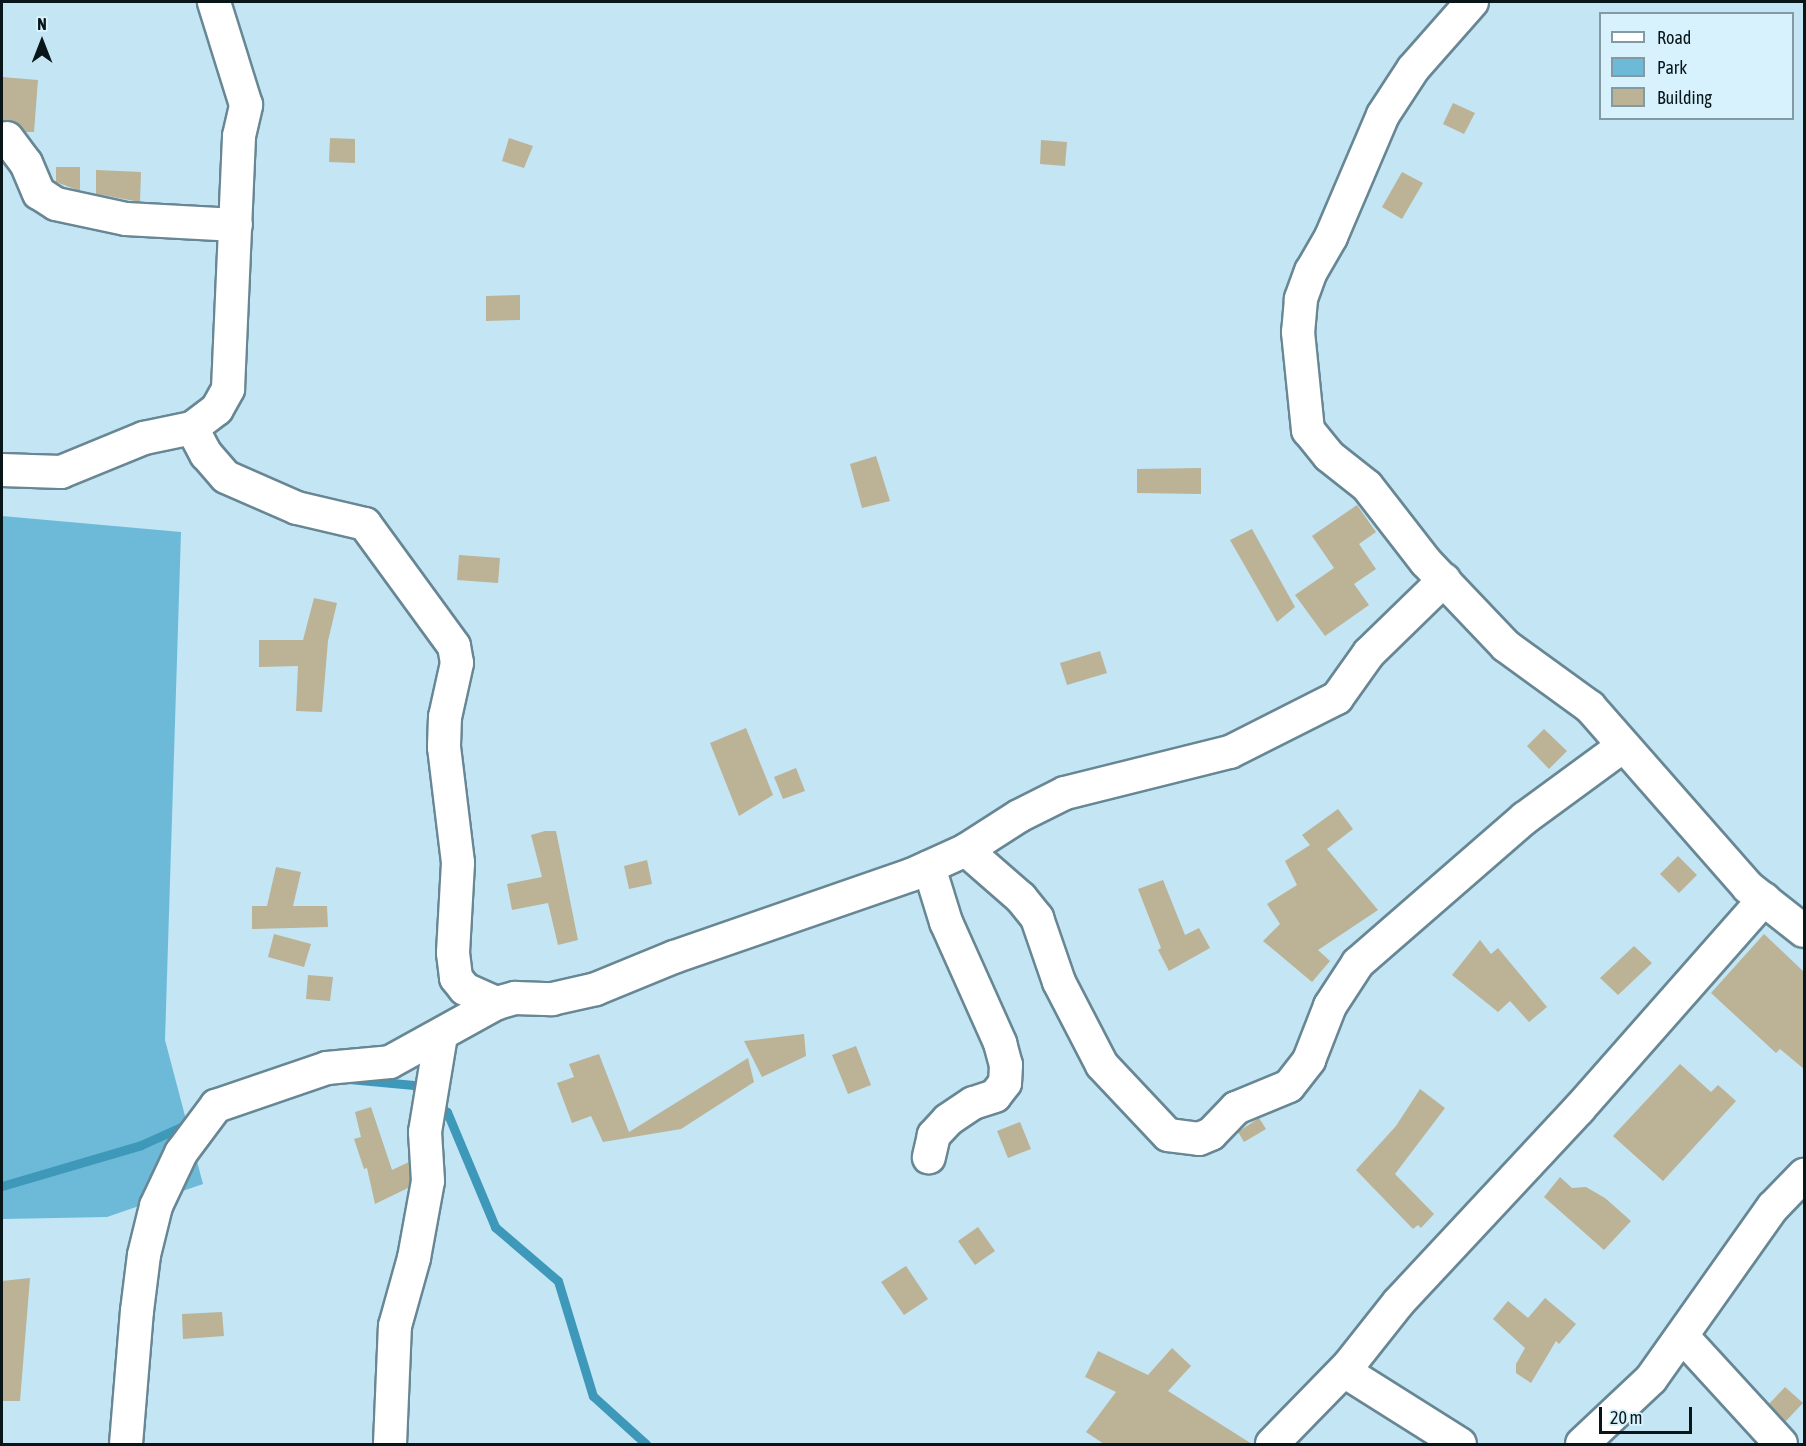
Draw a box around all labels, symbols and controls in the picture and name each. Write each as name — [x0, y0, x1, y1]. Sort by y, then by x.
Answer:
north arrow — [12, 12, 72, 72]
legend — [1599, 12, 1794, 120]
text: N — [37, 15, 47, 33]
text: Road — [1657, 27, 1691, 48]
text: Park — [1657, 57, 1687, 78]
text: Building — [1657, 87, 1712, 108]
scale bar — [1602, 1395, 1695, 1433]
text: 20 m — [1610, 1407, 1642, 1428]

